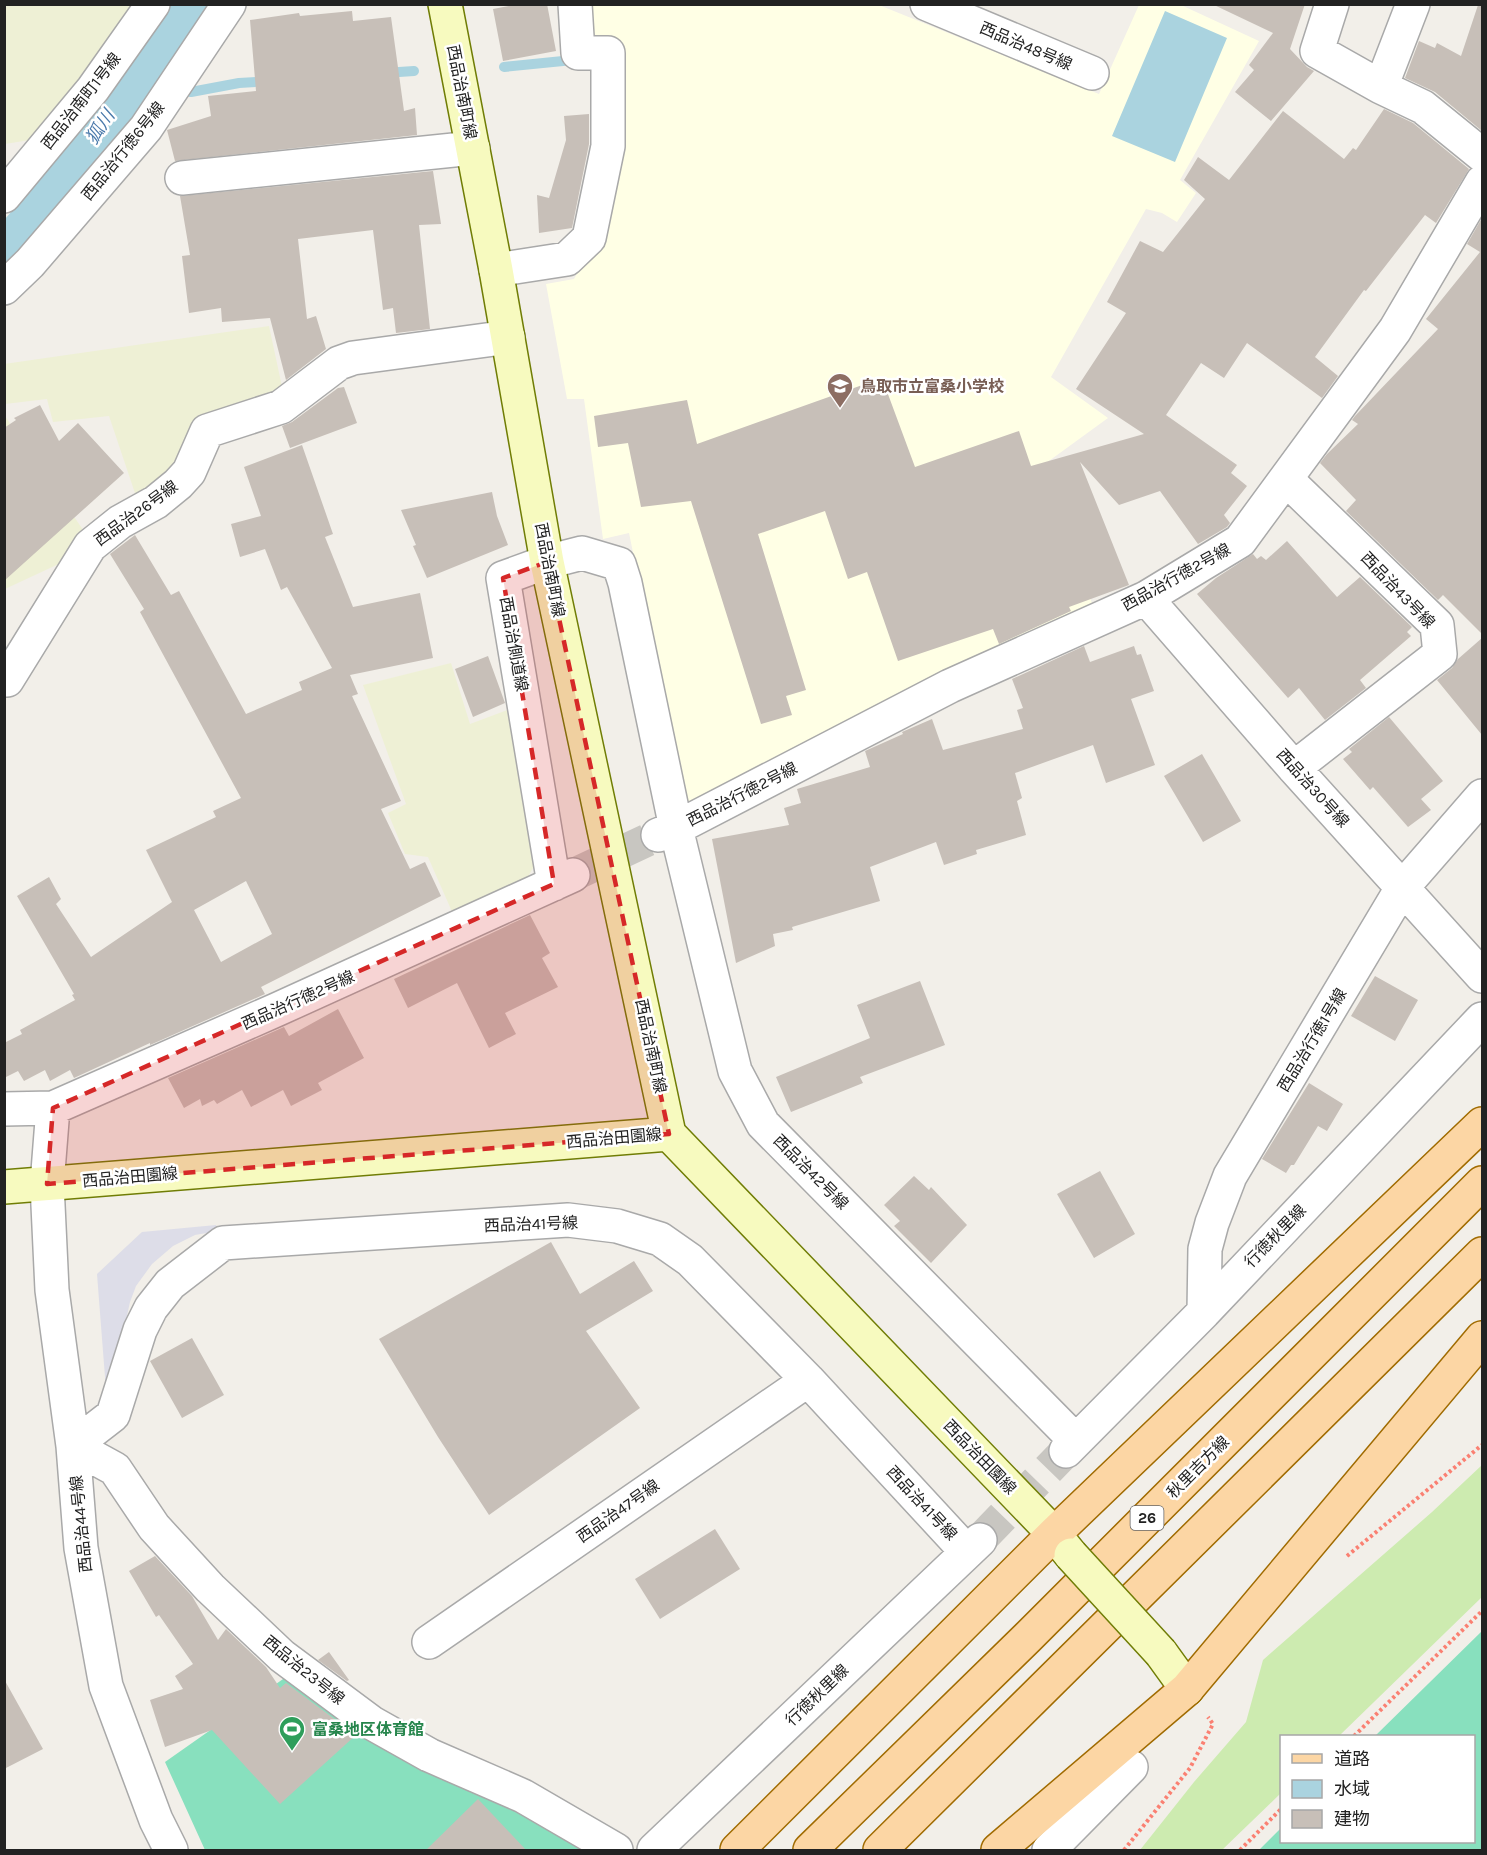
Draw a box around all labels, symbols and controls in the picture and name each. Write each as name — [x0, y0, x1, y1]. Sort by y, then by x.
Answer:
street label: 西品治48号線 — [977, 18, 1075, 74]
street label: 西品治南町線 — [444, 43, 480, 141]
street label: 西品治南町1号線 — [37, 49, 125, 153]
street label: 西品治行徳6号線 — [77, 98, 169, 204]
water label: 狐川 — [81, 104, 120, 148]
school or university icon: 鳥取市立富桑小学校 — [825, 371, 855, 409]
place label: 鳥取市立富桑小学校 — [860, 377, 1004, 396]
street label: 西品治26号線 — [91, 476, 181, 550]
street label: 西品治南町線 — [532, 521, 568, 619]
street label: 西品治行徳2号線 — [1118, 539, 1234, 615]
street label: 西品治43号線 — [1357, 548, 1439, 632]
street label: 西品治側道線 — [496, 595, 532, 693]
street label: 西品治30号線 — [1273, 745, 1353, 831]
street label: 西品治行徳2号線 — [684, 758, 800, 830]
street label: 西品治行徳2号線 — [239, 967, 357, 1033]
street label: 西品治行徳1号線 — [1274, 985, 1350, 1095]
street label: 西品治南町線 — [632, 997, 670, 1095]
street label: 西品治田園線 — [565, 1124, 663, 1152]
street label: 西品治42号線 — [770, 1131, 852, 1213]
street label: 西品治田園線 — [81, 1163, 179, 1191]
street label: 行徳秋里線 — [1240, 1201, 1310, 1271]
street label: 西品治41号線 — [484, 1213, 578, 1235]
street label: 西品治田園線 — [940, 1416, 1020, 1498]
street label: 秋里吉方線 — [1163, 1432, 1233, 1502]
street label: 西品治41号線 — [883, 1462, 961, 1544]
street label: 西品治44号線 — [66, 1474, 96, 1574]
street label: 西品治47号線 — [573, 1476, 663, 1546]
road number: 26 — [1130, 1506, 1164, 1530]
street label: 西品治23号線 — [260, 1632, 348, 1708]
street label: 行徳秋里線 — [782, 1660, 852, 1730]
sports icon: 富桑地区体育館 — [277, 1714, 307, 1752]
place label: 富桑地区体育館 — [312, 1720, 424, 1739]
legend — [1280, 1735, 1475, 1843]
text: 道路 — [1334, 1748, 1370, 1770]
text: 水域 — [1334, 1778, 1370, 1800]
text: 建物 — [1334, 1808, 1370, 1830]

